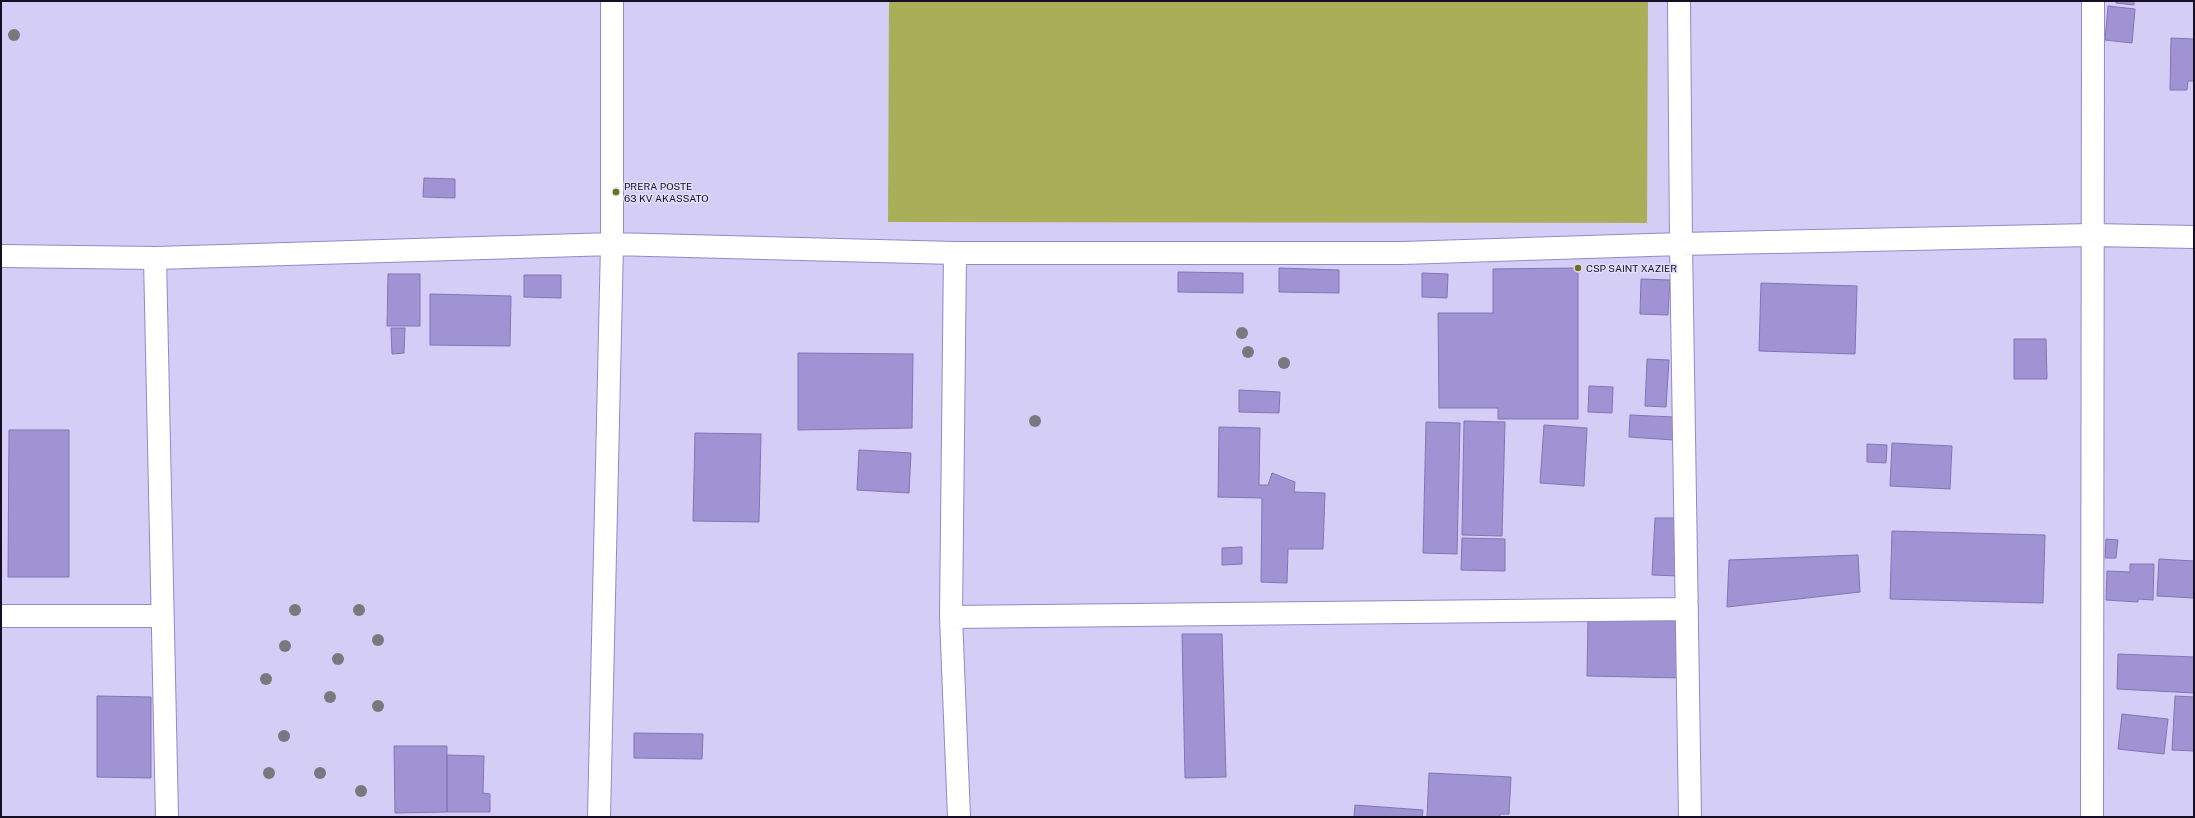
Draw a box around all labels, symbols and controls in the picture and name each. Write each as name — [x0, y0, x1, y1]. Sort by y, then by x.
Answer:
place label: PRERA POSTE 63 KV AKASSATO — [624, 180, 709, 204]
marker: PRERA POSTE 63 KV AKASSATO — [611, 187, 621, 197]
place label: CSP SAINT XAZIER — [1586, 262, 1677, 274]
marker: CSP SAINT XAZIER — [1573, 263, 1583, 273]

